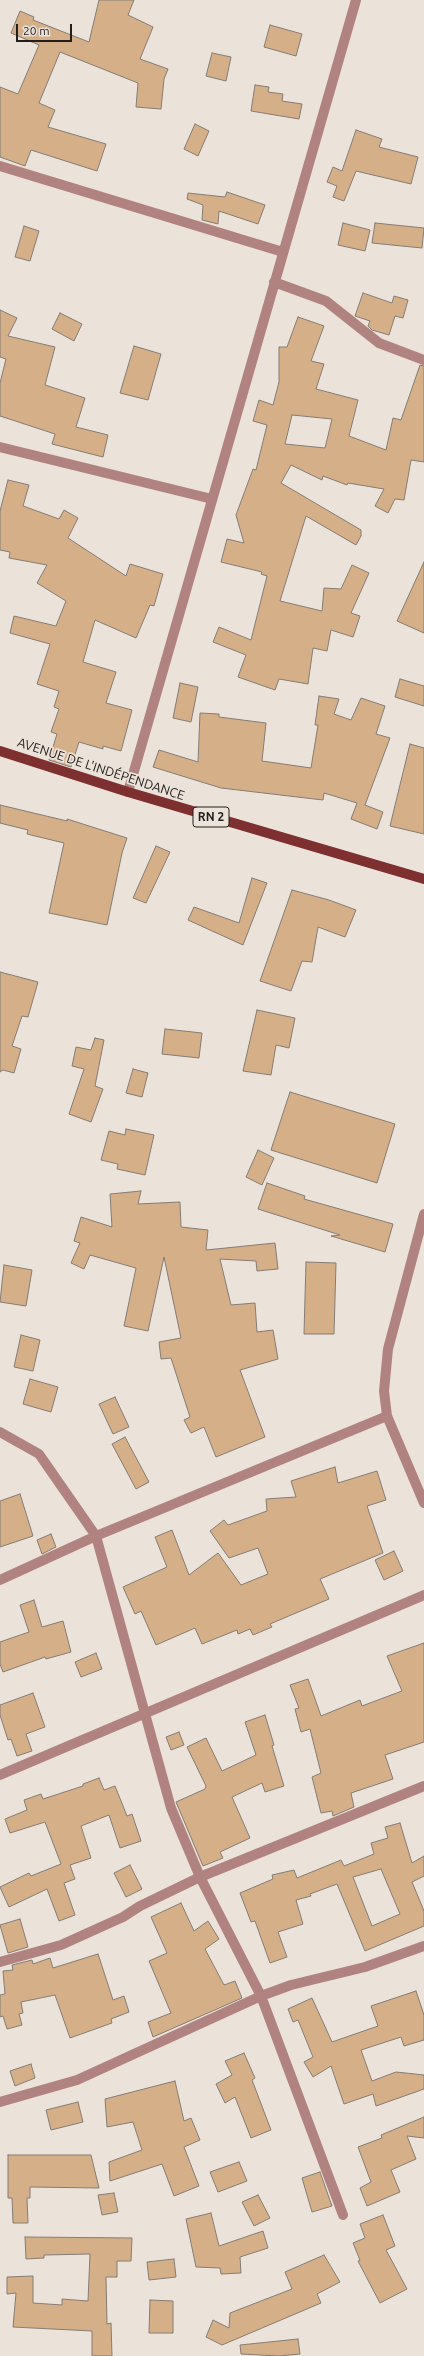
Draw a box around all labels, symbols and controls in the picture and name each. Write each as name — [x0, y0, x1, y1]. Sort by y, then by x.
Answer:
scale bar — [18, 16, 74, 42]
text: 20 m — [23, 24, 50, 37]
street label: AVENUE DE L'INDÉPENDANCE — [15, 735, 187, 803]
road number: RN 2 — [193, 807, 229, 827]

